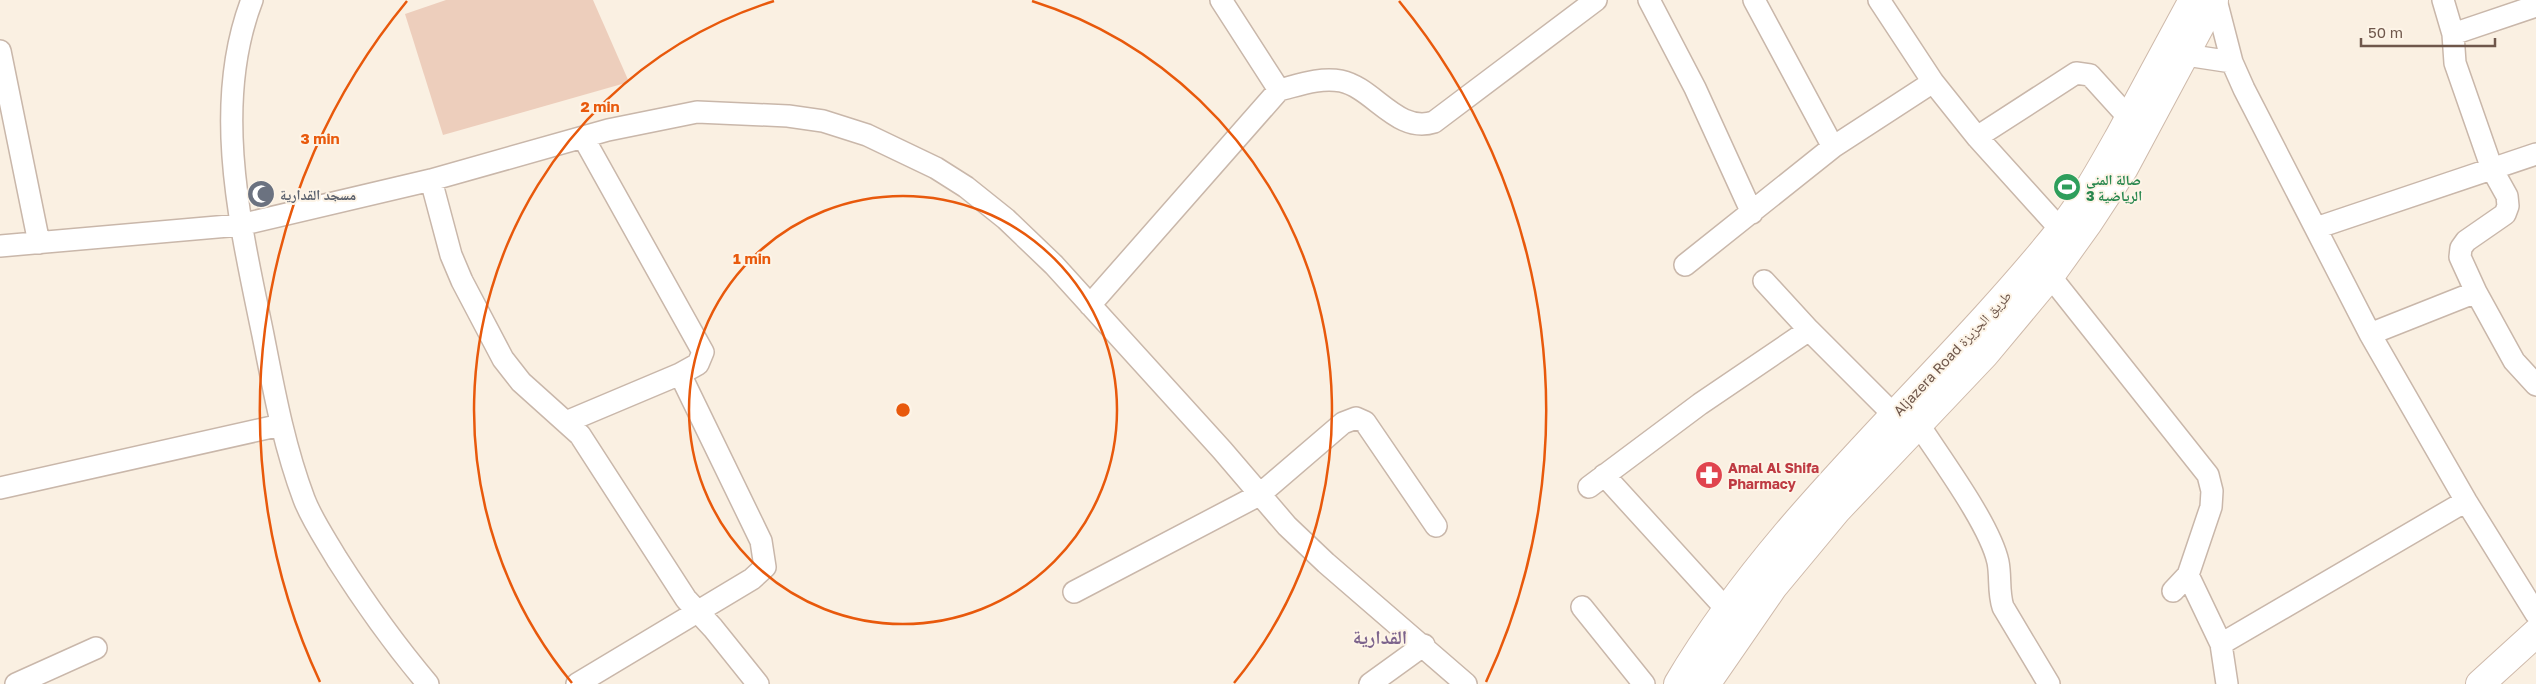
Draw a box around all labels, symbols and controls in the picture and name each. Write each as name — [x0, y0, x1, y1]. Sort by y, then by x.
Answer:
scale bar — [2361, 15, 2495, 47]
text: 50 m — [2368, 23, 2403, 41]
text: 2 min — [580, 97, 620, 115]
text: 3 min — [300, 129, 340, 147]
place label: صالة المنى الرياضية 3 — [2086, 171, 2142, 204]
sports icon: صالة المنى الرياضية 3 — [2052, 172, 2082, 202]
mosque icon: مسجد القدارية — [246, 179, 276, 209]
place label: مسجد القدارية — [280, 186, 356, 203]
text: 1 min — [733, 249, 771, 267]
street label: Aljazera Road طريق الجزيزة — [1890, 287, 2016, 420]
centre of rings — [894, 401, 912, 419]
place label: Amal Al Shifa Pharmacy — [1728, 459, 1819, 492]
pharmacy icon: Amal Al Shifa Pharmacy — [1694, 460, 1724, 490]
district label: القدارية — [1353, 625, 1407, 648]

